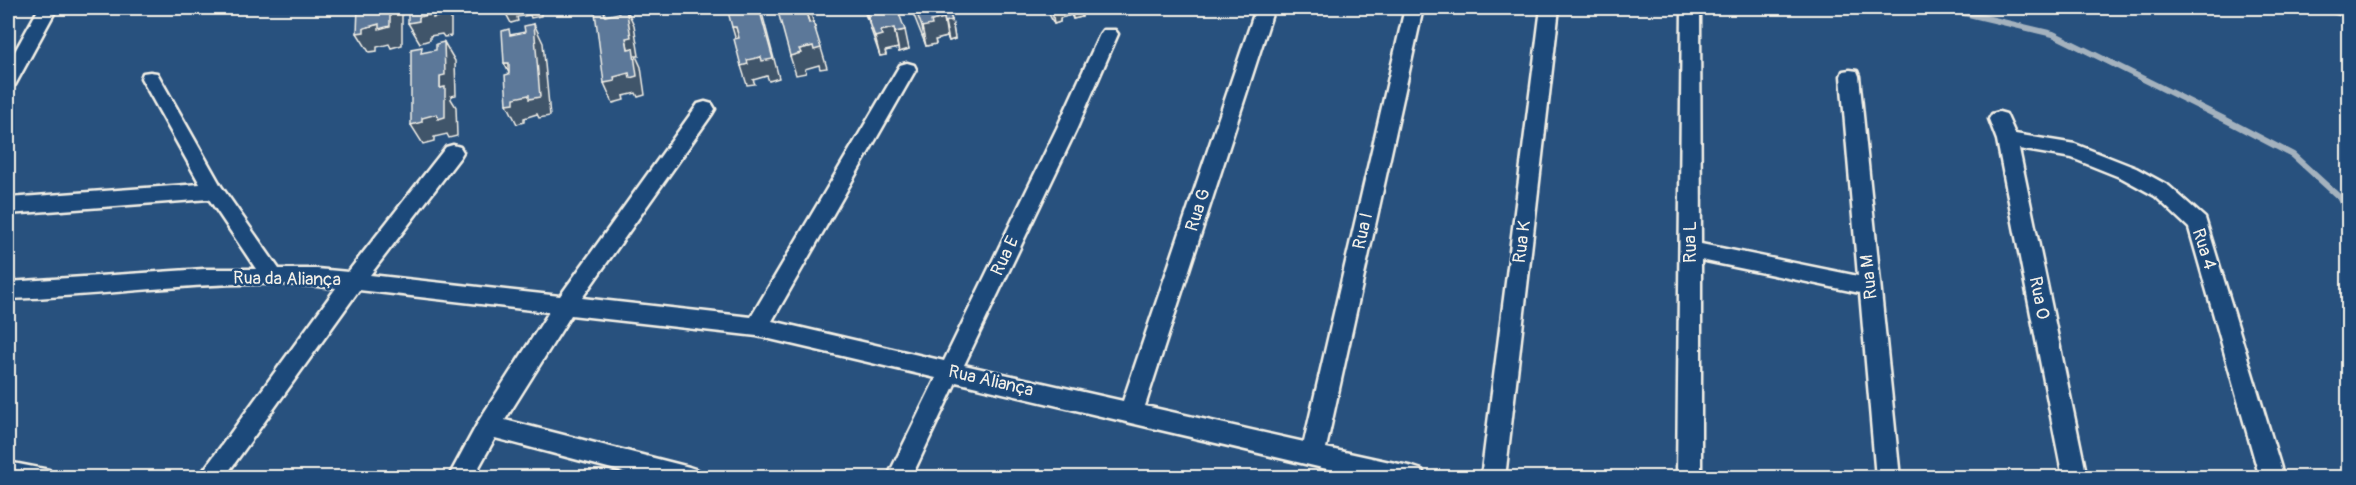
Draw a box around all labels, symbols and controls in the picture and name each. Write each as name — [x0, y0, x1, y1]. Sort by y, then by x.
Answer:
street label: Rua G — [1180, 186, 1216, 234]
street label: Rua I — [1348, 210, 1378, 252]
street label: Rua K — [1508, 219, 1536, 265]
street label: Rua L — [1679, 221, 1702, 263]
street label: Rua 4 — [2187, 225, 2222, 273]
street label: Rua E — [986, 232, 1024, 280]
street label: Rua M — [1855, 254, 1883, 300]
street label: Rua da Aliança — [233, 267, 341, 291]
street label: Rua O — [2024, 275, 2054, 321]
street label: Rua Aliança — [946, 360, 1036, 402]

